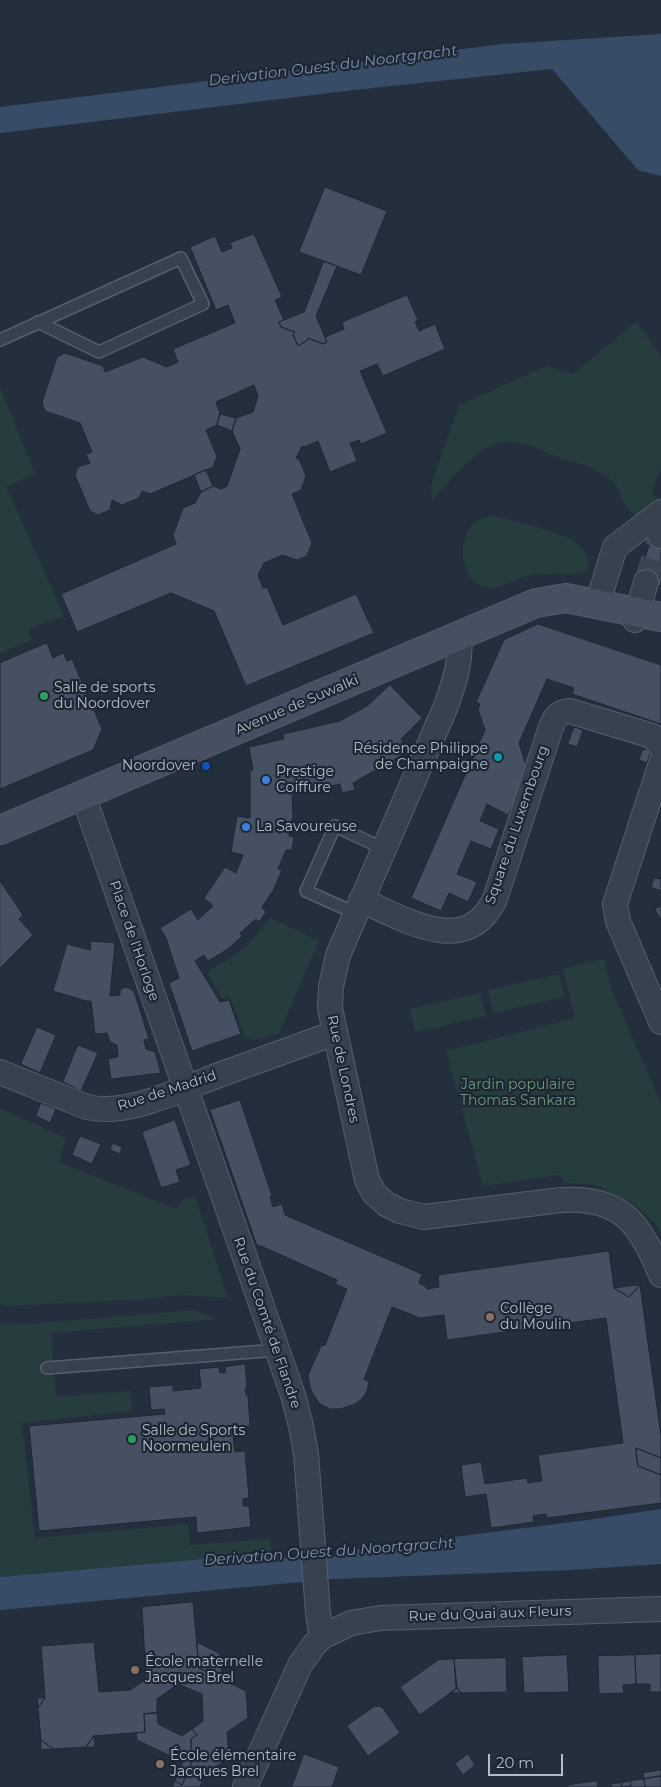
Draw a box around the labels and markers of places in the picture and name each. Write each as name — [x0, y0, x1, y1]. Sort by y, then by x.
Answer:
place label: Salle de sports du Noordover — [54, 680, 156, 712]
marker: Salle de sports du Noordover — [38, 690, 50, 702]
place label: Résidence Philippe de Champaigne — [353, 741, 488, 774]
marker: Résidence Philippe de Champaigne — [492, 751, 504, 763]
place label: Noordover — [122, 758, 196, 774]
marker: Noordover — [200, 760, 212, 772]
place label: Prestige Coiffure — [276, 764, 334, 796]
marker: Prestige Coiffure — [260, 774, 272, 786]
place label: La Savoureuse — [256, 819, 357, 835]
marker: La Savoureuse — [240, 821, 252, 833]
place label: Collège du Moulin — [500, 1301, 571, 1334]
marker: Collège du Moulin — [484, 1311, 496, 1323]
place label: Salle de Sports Noormeulen — [142, 1423, 245, 1455]
marker: Salle de Sports Noormeulen — [126, 1433, 138, 1445]
place label: École maternelle Jacques Brel — [145, 1654, 263, 1686]
marker: École maternelle Jacques Brel — [129, 1664, 141, 1676]
place label: École élémentaire Jacques Brel — [170, 1748, 296, 1780]
marker: École élémentaire Jacques Brel — [154, 1758, 166, 1770]

